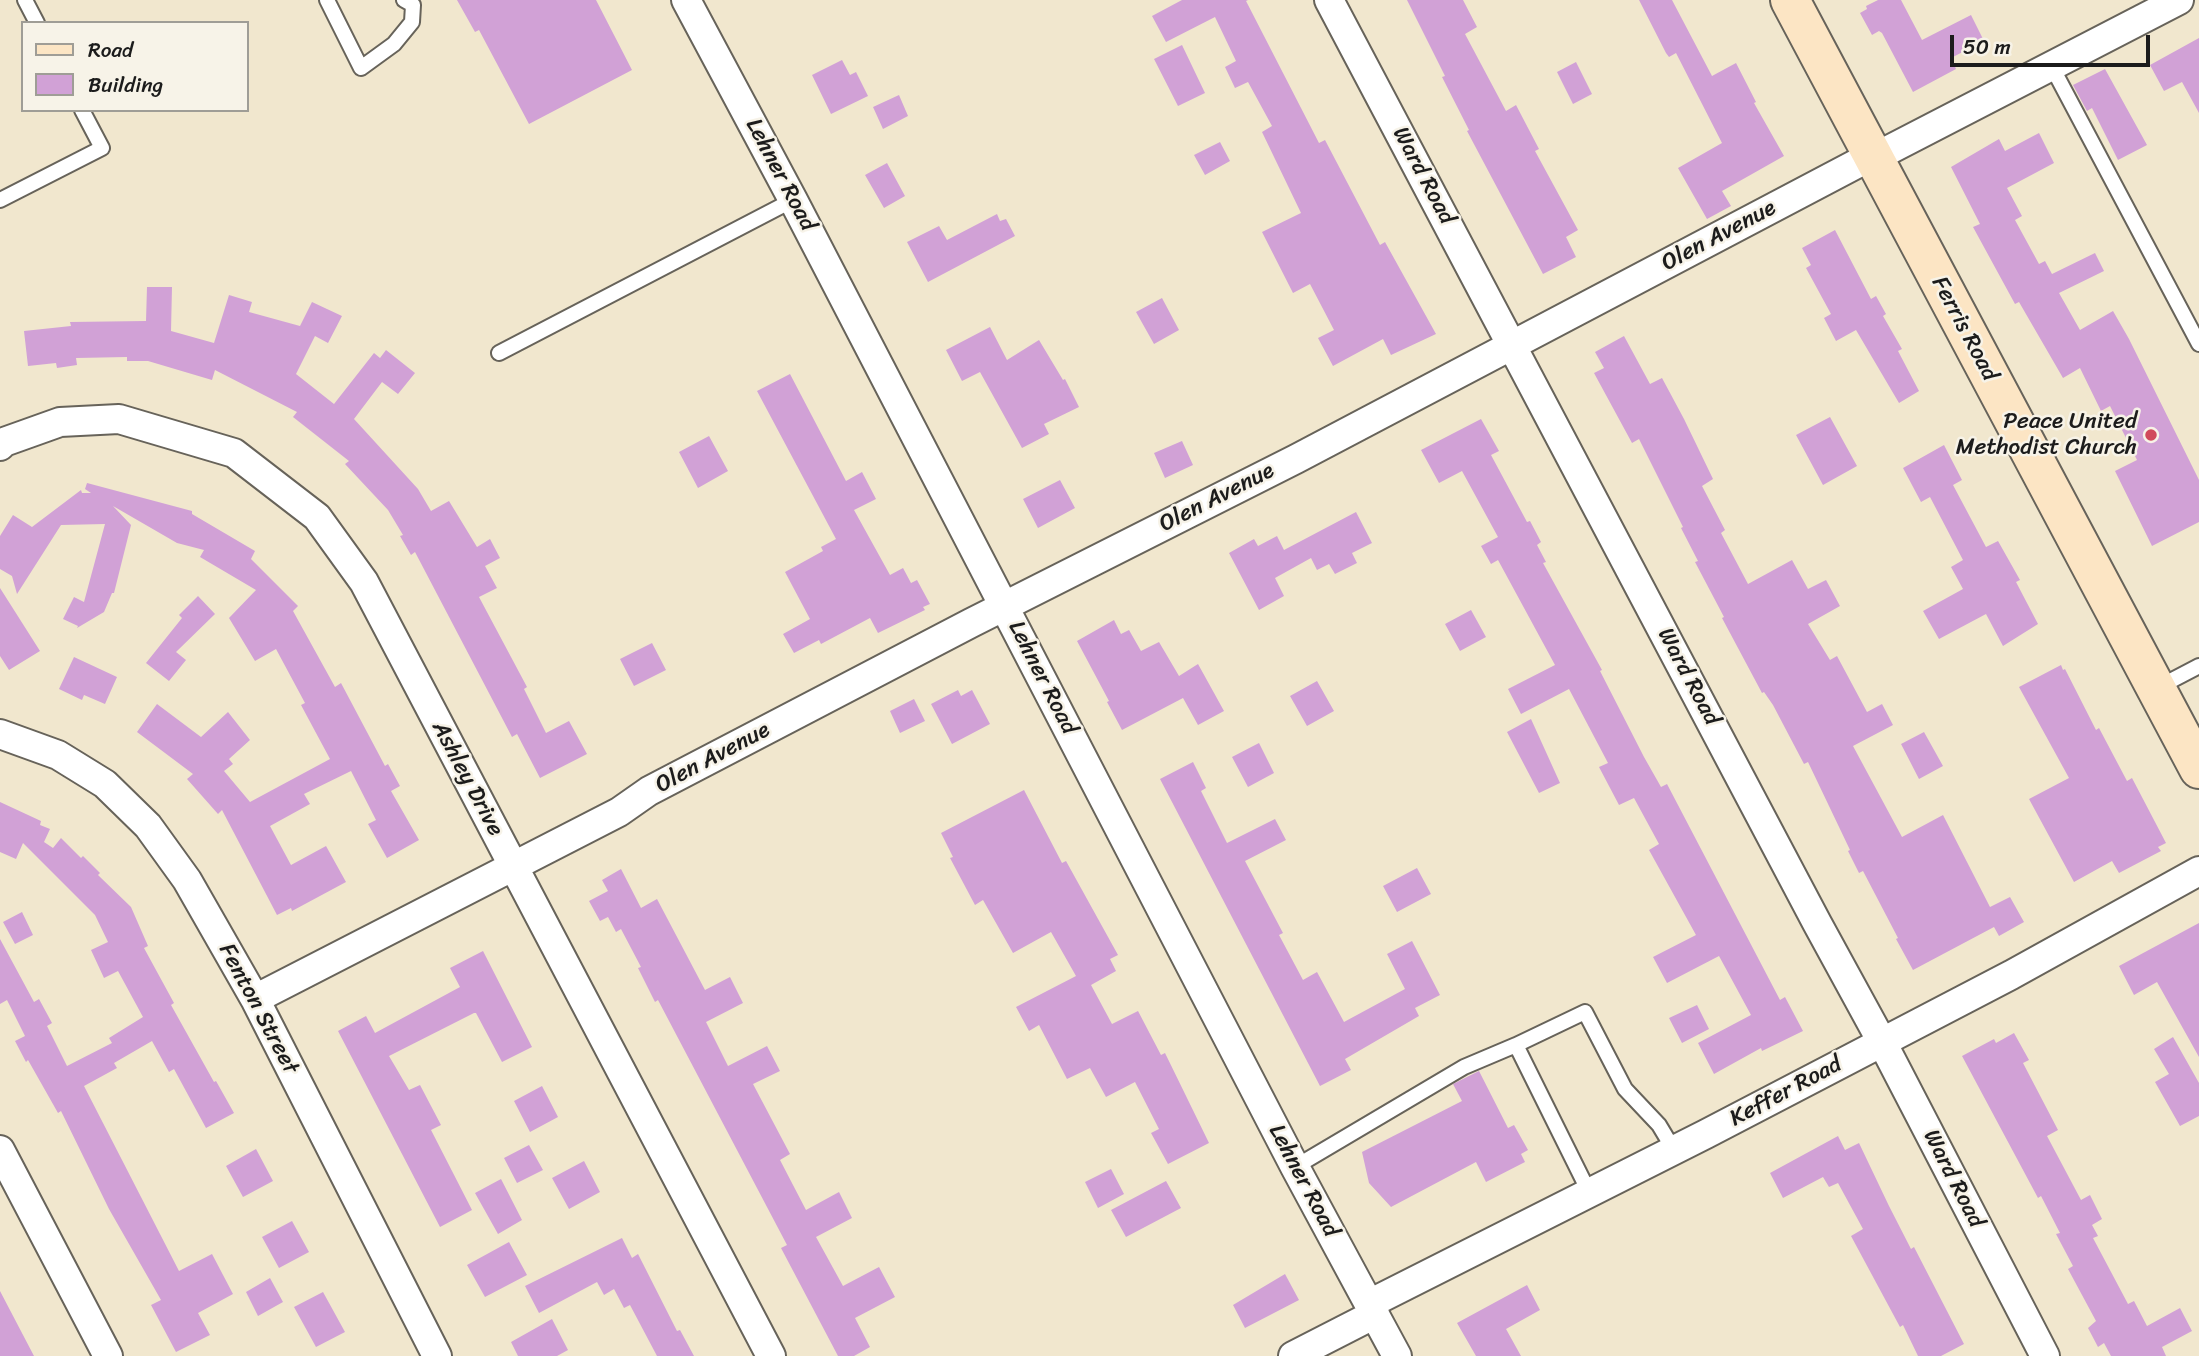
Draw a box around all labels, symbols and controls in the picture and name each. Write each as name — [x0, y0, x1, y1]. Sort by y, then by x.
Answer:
legend — [21, 21, 248, 112]
scale bar — [1954, 21, 2154, 65]
text: 50 m — [1963, 28, 2011, 66]
text: Road — [88, 31, 133, 69]
text: Building — [88, 66, 163, 104]
street label: Lehner Road — [739, 114, 821, 236]
street label: Ward Road — [1386, 123, 1460, 229]
street label: Olen Avenue — [1657, 194, 1781, 278]
street label: Ferris Road — [1925, 272, 2003, 386]
place label: Peace United Methodist Church — [1956, 408, 2137, 462]
marker: Peace United Methodist Church — [2143, 427, 2159, 443]
street label: Olen Avenue — [1155, 457, 1279, 539]
street label: Lehner Road — [1002, 617, 1082, 739]
street label: Ward Road — [1651, 624, 1725, 730]
street label: Olen Avenue — [651, 716, 775, 800]
street label: Ashley Drive — [425, 717, 509, 841]
street label: Fenton Street — [212, 939, 304, 1079]
street label: Keffer Road — [1725, 1051, 1847, 1133]
street label: Lehner Road — [1262, 1120, 1344, 1242]
street label: Ward Road — [1917, 1125, 1989, 1233]

